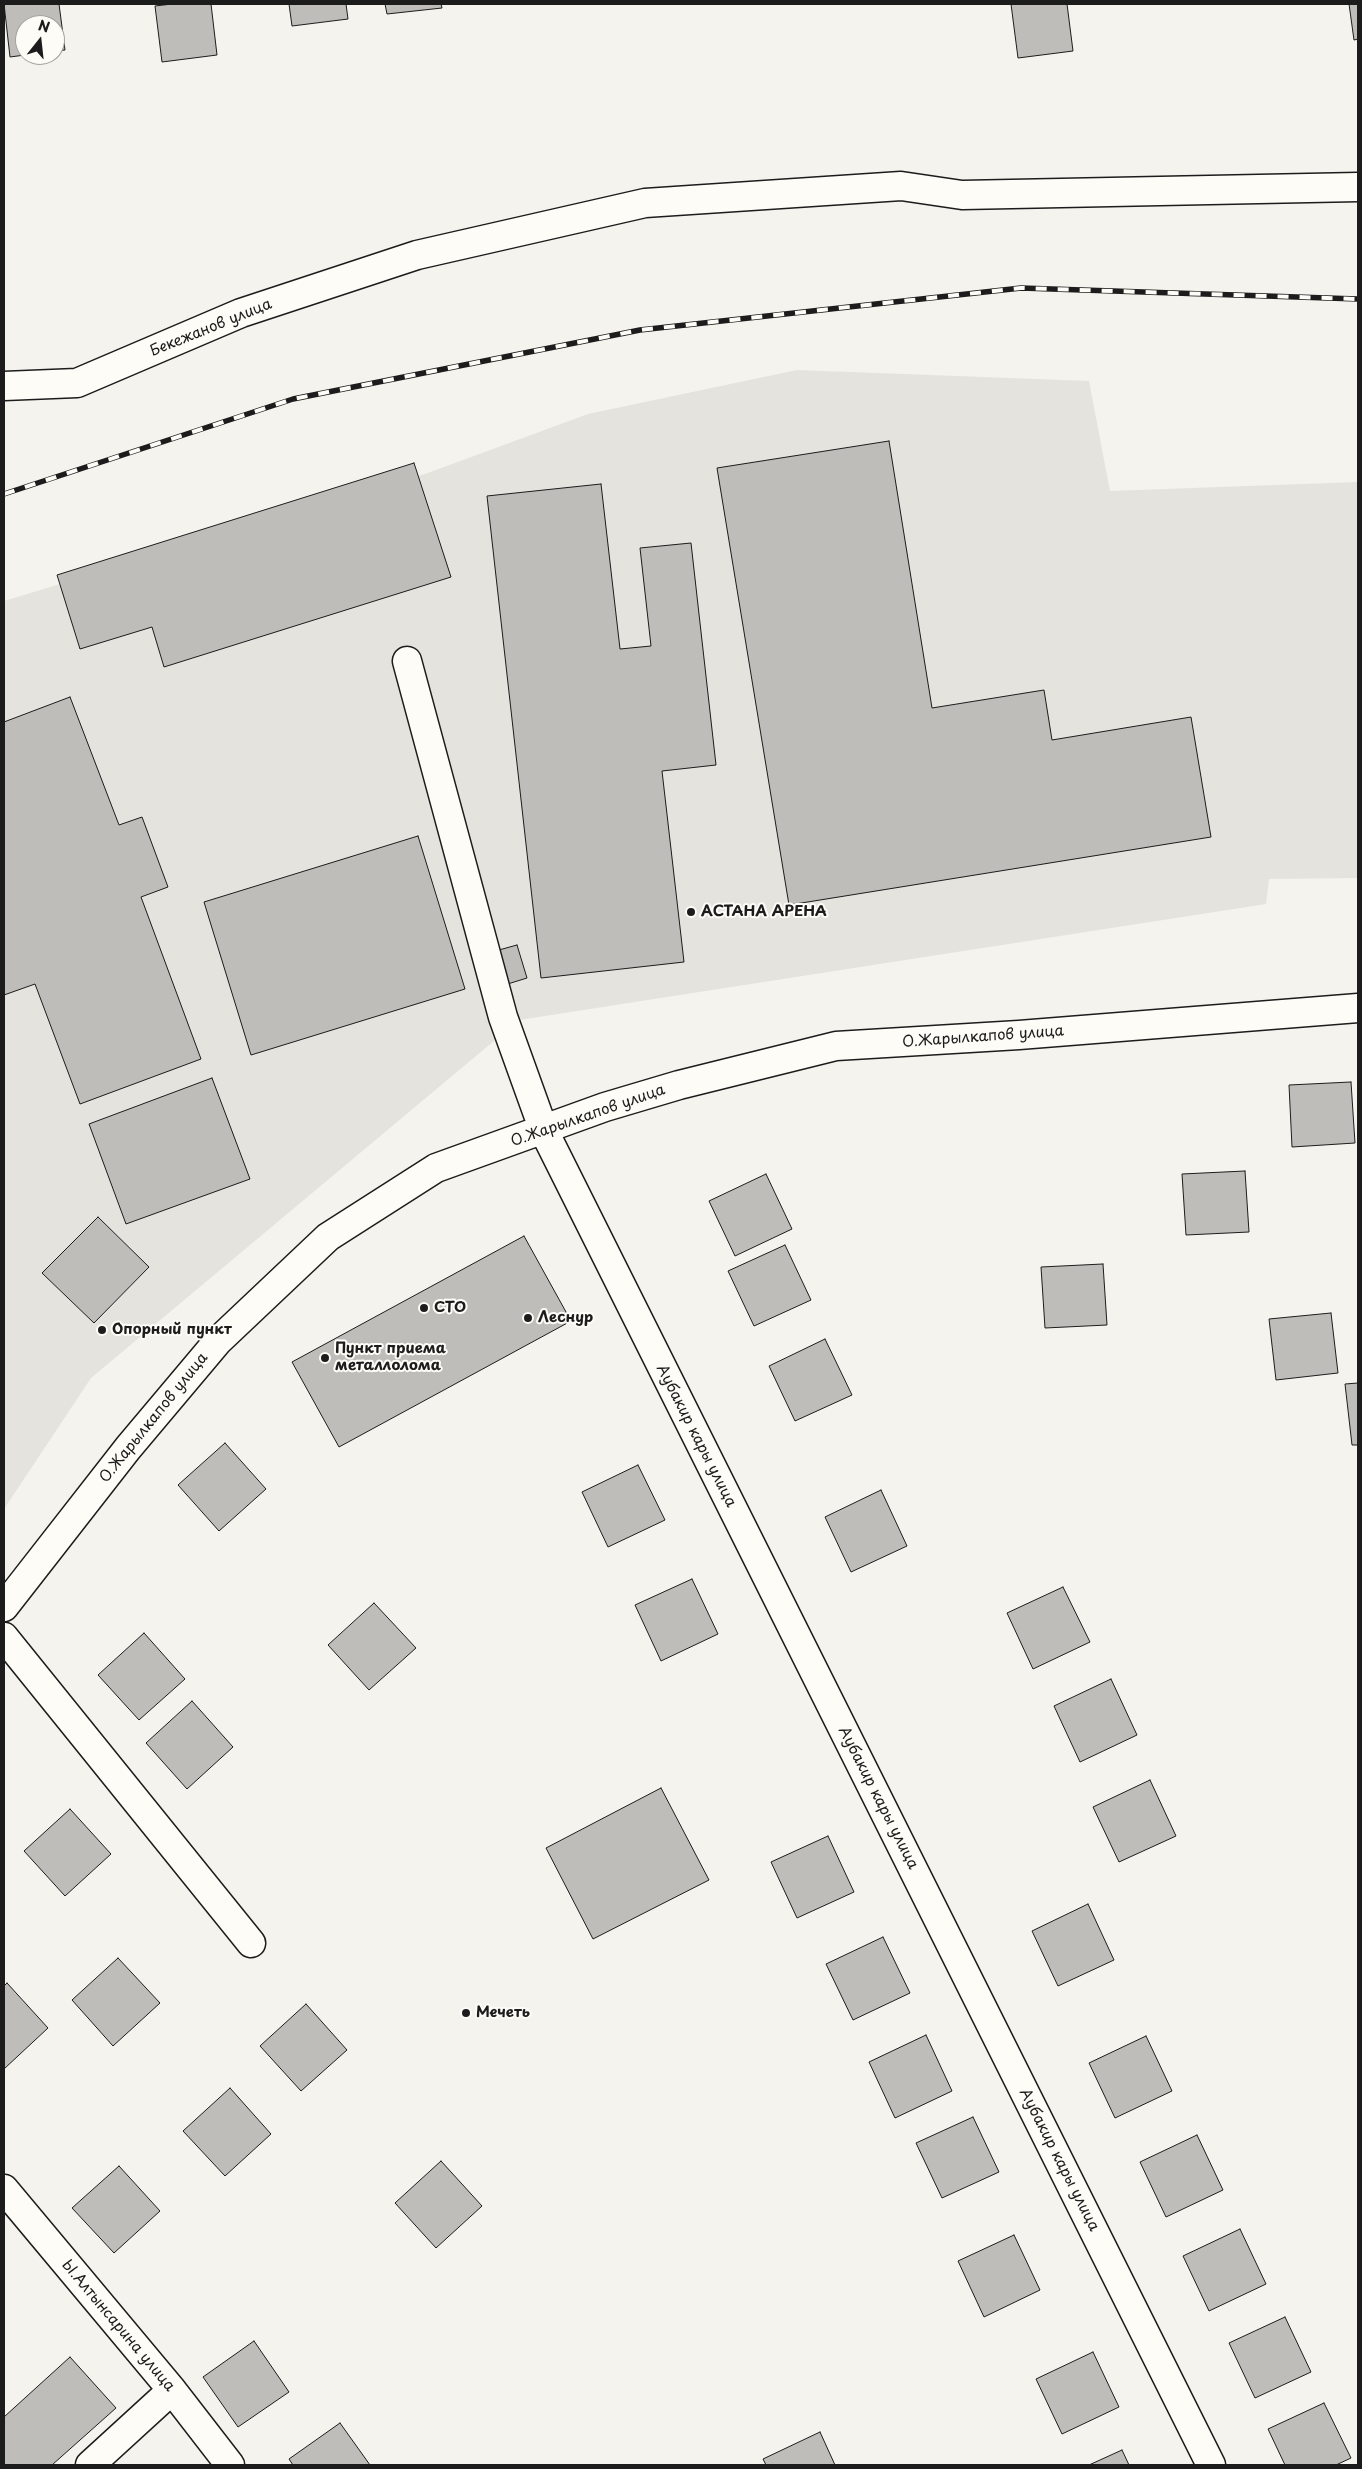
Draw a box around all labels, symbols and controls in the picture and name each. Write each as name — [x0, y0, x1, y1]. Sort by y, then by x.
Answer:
text: N — [36, 14, 52, 38]
north arrow — [15, 15, 65, 65]
street label: Бекежанов улица — [147, 295, 275, 361]
place label: АСТАНА АРЕНА — [701, 903, 827, 921]
marker: АСТАНА АРЕНА — [685, 906, 697, 918]
street label: О.Жарылкапов улица — [902, 1022, 1064, 1052]
street label: О.Жарылкапов улица — [508, 1081, 668, 1151]
place label: СТО — [434, 1299, 466, 1317]
marker: СТО — [418, 1302, 430, 1314]
place label: Леснур — [538, 1309, 593, 1327]
marker: Леснур — [522, 1312, 534, 1324]
place label: Опорный пункт — [112, 1321, 232, 1339]
marker: Опорный пункт — [96, 1324, 108, 1336]
place label: Пункт приема металлолома — [335, 1340, 446, 1375]
street label: О.Жарылкапов улица — [96, 1349, 212, 1487]
marker: Пункт приема металлолома — [319, 1352, 331, 1364]
street label: Аубакир кары улица — [652, 1362, 740, 1510]
street label: Аубакир кары улица — [834, 1724, 922, 1872]
place label: Мечеть — [476, 2004, 530, 2022]
marker: Мечеть — [460, 2007, 472, 2019]
street label: Аубакир кары улица — [1015, 2086, 1103, 2234]
street label: Ы.Алтынсарина улица — [58, 2257, 178, 2395]

